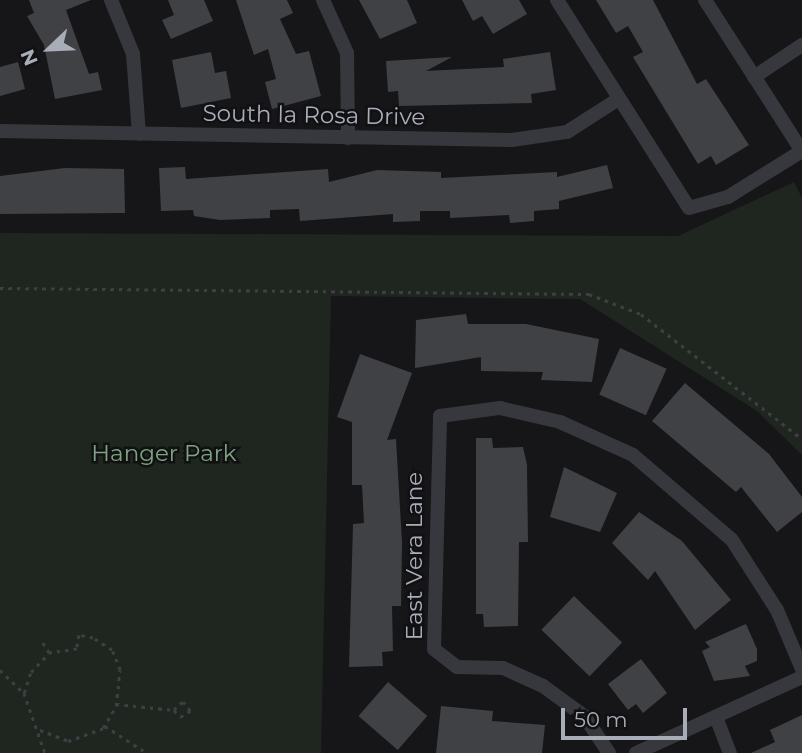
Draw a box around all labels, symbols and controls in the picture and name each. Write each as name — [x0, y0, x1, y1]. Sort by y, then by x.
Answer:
north arrow — [14, 14, 84, 84]
text: N — [16, 46, 43, 69]
street label: South la Rosa Drive — [202, 99, 426, 131]
park label: Hanger Park — [91, 439, 237, 467]
street label: East Vera Lane — [400, 472, 428, 640]
scale bar — [564, 694, 690, 738]
text: 50 m — [574, 707, 628, 732]

